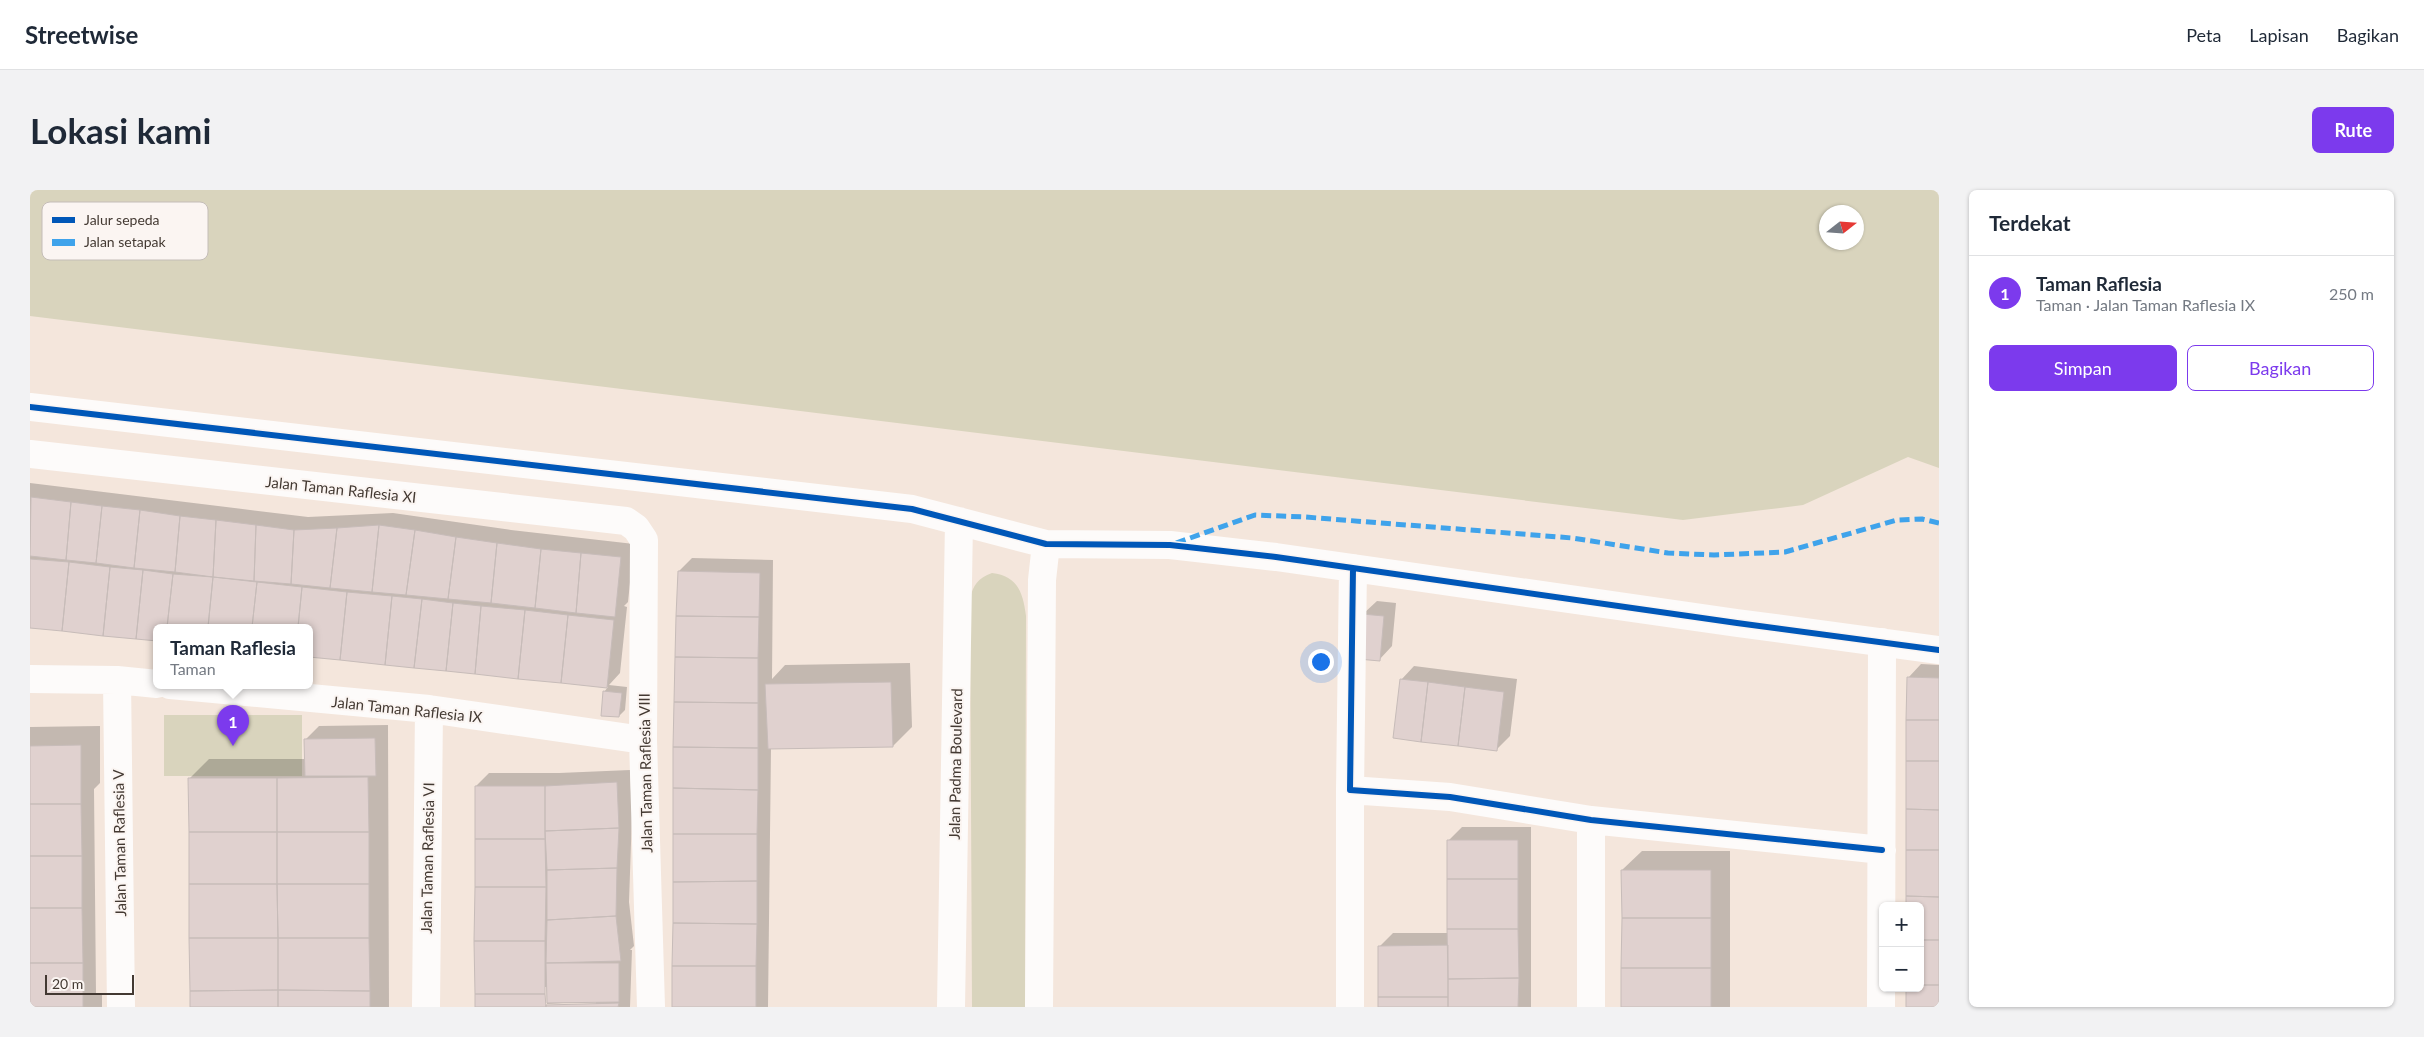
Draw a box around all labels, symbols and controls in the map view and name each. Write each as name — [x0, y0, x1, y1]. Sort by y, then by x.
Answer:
text: Streetwise — [25, 20, 138, 49]
text: Peta — [2186, 24, 2221, 46]
text: Lapisan — [2249, 24, 2309, 46]
text: Bagikan — [2337, 24, 2399, 46]
button: Rute — [2312, 107, 2394, 153]
text: Lokasi kami — [30, 109, 211, 151]
legend — [42, 202, 208, 260]
north arrow — [1819, 205, 1864, 250]
text: Terdekat — [1989, 210, 2071, 235]
text: Jalur sepeda — [84, 211, 160, 228]
text: Jalan setapak — [84, 233, 166, 250]
text: Taman Raflesia — [2036, 272, 2162, 295]
text: 1 — [2000, 284, 2010, 303]
text: 250 m — [2329, 284, 2374, 303]
text: Taman · Jalan Taman Raflesia IX — [2036, 295, 2255, 314]
button: Simpan — [1989, 345, 2177, 391]
button: Bagikan — [2187, 345, 2374, 391]
street label: Jalan Taman Raflesia XI — [265, 472, 417, 506]
popup — [153, 624, 313, 689]
text: Taman Raflesia — [170, 636, 296, 659]
your location — [1308, 649, 1334, 675]
text: Taman — [170, 659, 216, 678]
street label: Jalan Padma Boulevard — [945, 688, 965, 840]
street label: Jalan Taman Raflesia IX — [331, 692, 484, 726]
street label: Jalan Taman Raflesia VIII — [635, 693, 655, 853]
pin: 1 — [217, 705, 249, 746]
street label: Jalan Taman Raflesia V — [109, 768, 129, 917]
street label: Jalan Taman Raflesia VI — [417, 782, 437, 934]
map controls — [1879, 902, 1924, 992]
button: + — [1879, 902, 1924, 947]
button: − — [1879, 947, 1924, 992]
scale bar — [45, 972, 134, 995]
text: 20 m — [52, 975, 83, 992]

